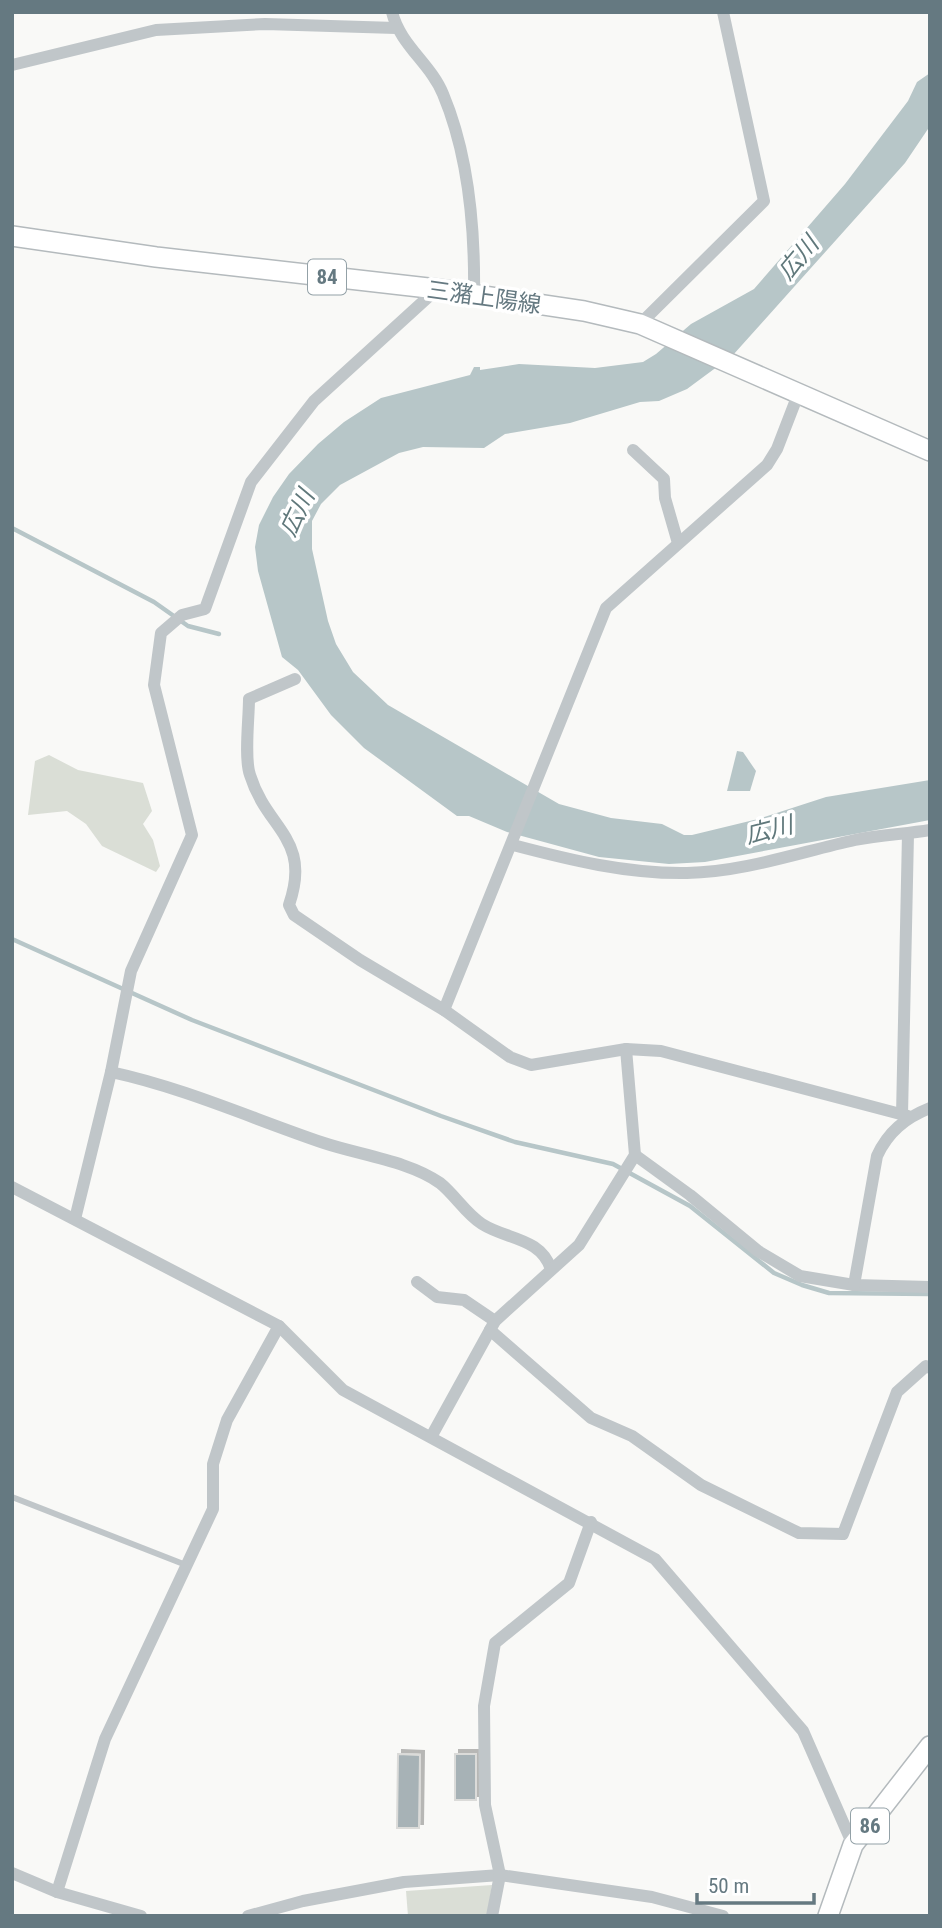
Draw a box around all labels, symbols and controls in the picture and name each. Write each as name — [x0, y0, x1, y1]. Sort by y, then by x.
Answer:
water label: 広川 — [772, 228, 826, 285]
road number: 84 — [308, 260, 346, 294]
street label: 三潴上陽線 — [425, 276, 543, 319]
water label: 広川 — [274, 483, 321, 541]
water label: 広川 — [742, 810, 799, 849]
road number: 86 — [851, 1808, 889, 1843]
scale bar — [697, 1862, 814, 1906]
text: 50 m — [708, 1874, 749, 1898]

